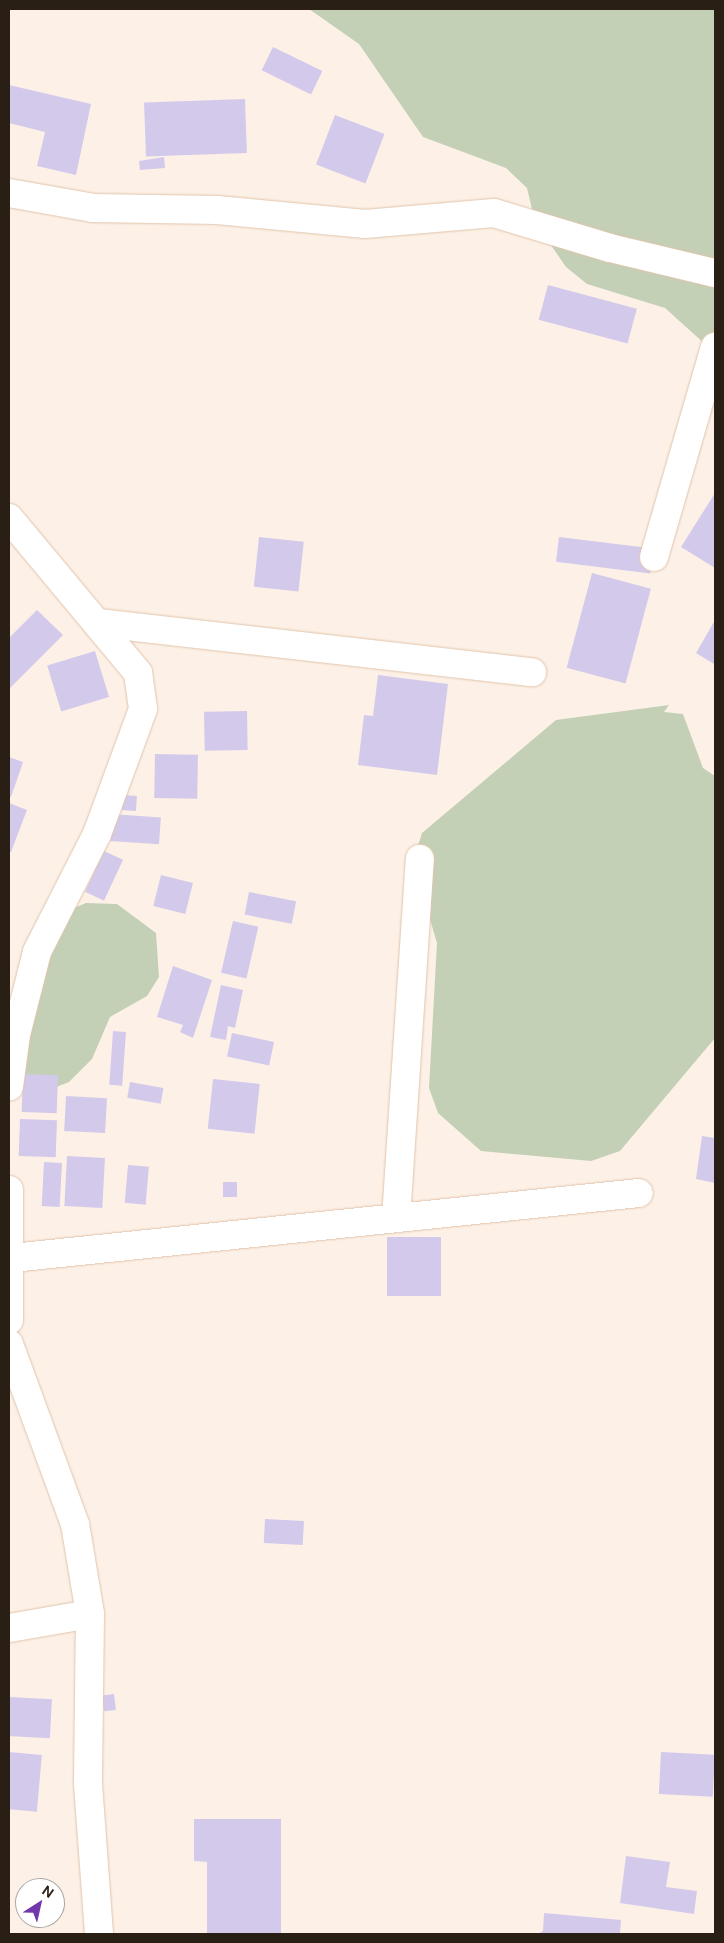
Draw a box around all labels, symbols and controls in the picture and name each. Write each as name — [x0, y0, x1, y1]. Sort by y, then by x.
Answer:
north arrow — [15, 1878, 65, 1928]
text: N — [39, 1881, 57, 1902]

